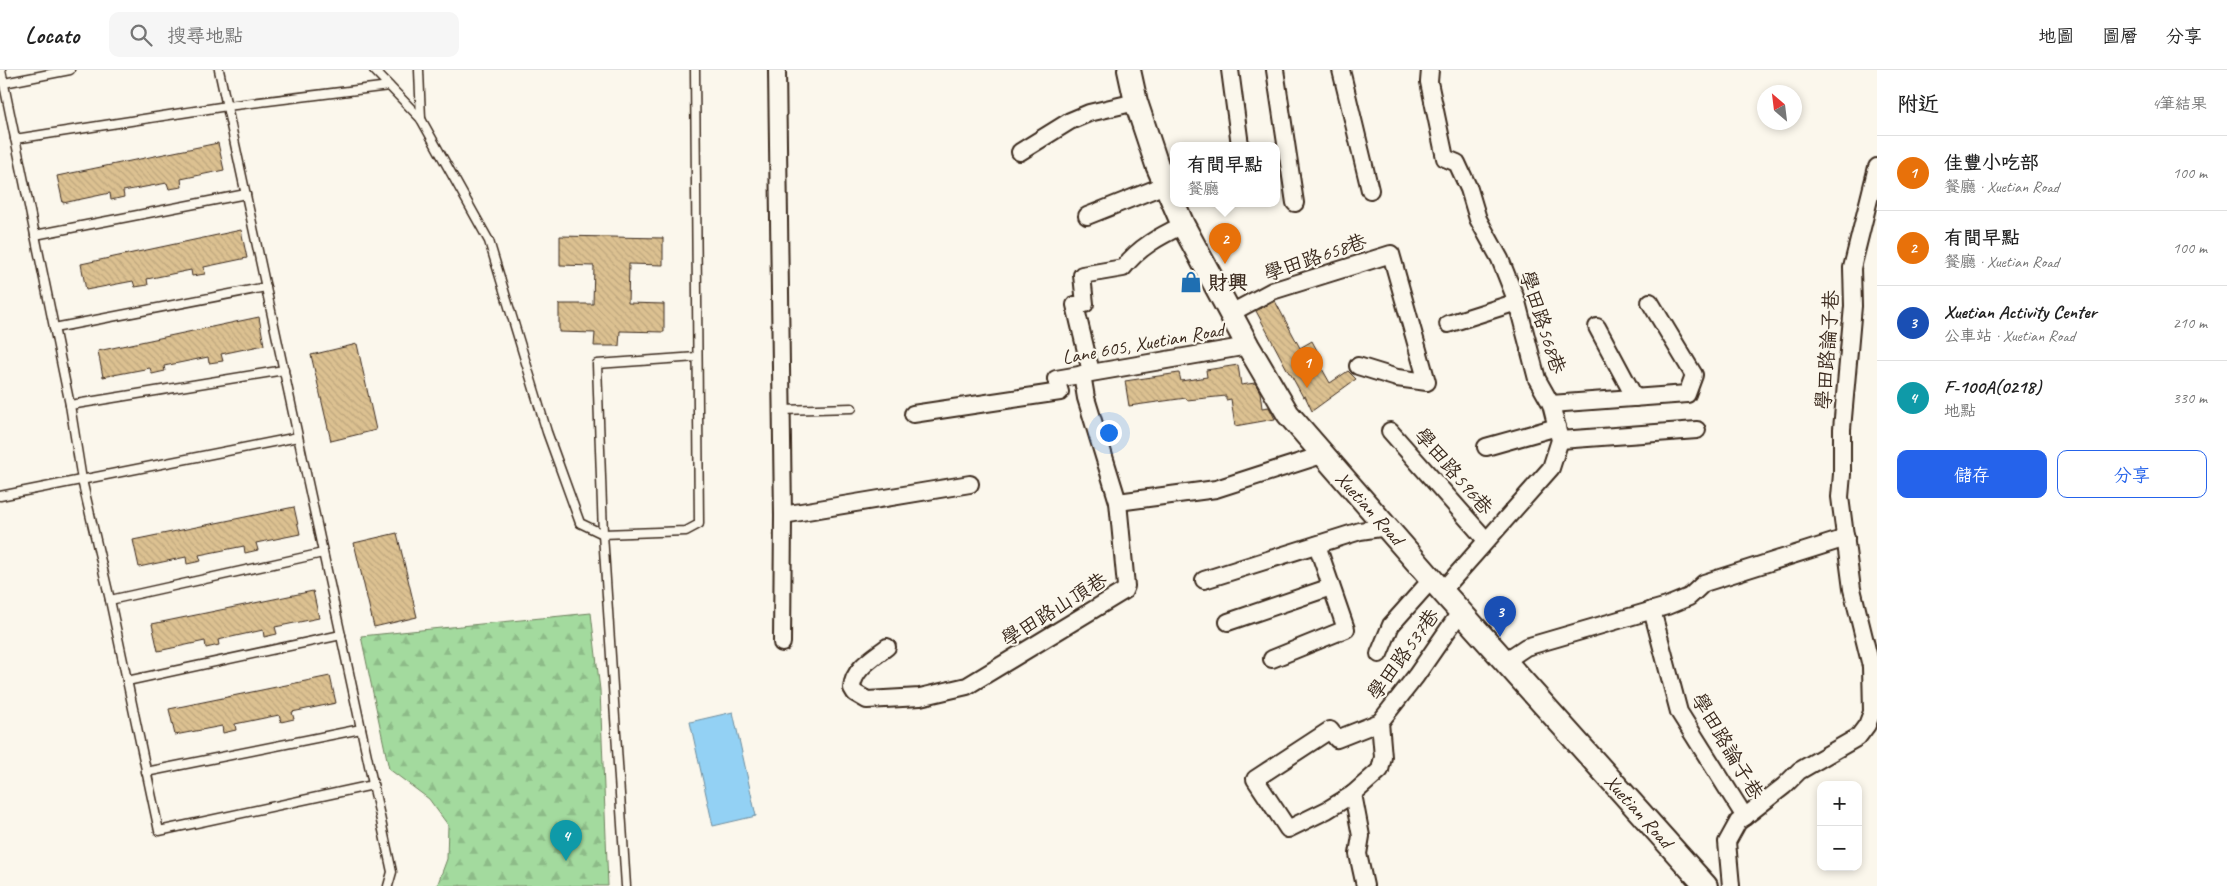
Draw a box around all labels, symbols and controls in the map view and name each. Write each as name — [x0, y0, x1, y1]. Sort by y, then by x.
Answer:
search box — [109, 12, 459, 57]
text: Locato — [25, 20, 79, 50]
icon: search — [127, 21, 155, 49]
text: 搜尋地點 — [167, 24, 243, 48]
text: 地圖 — [2038, 25, 2074, 47]
text: 圖層 — [2102, 25, 2138, 47]
text: 分享 — [2166, 25, 2202, 47]
north arrow — [1757, 85, 1802, 130]
text: 附近 — [1897, 91, 1939, 117]
text: 4筆結果 — [2152, 94, 2207, 114]
popup — [1170, 142, 1280, 207]
text: 佳豐小吃部 — [1944, 151, 2039, 175]
text: 有間早點 — [1187, 153, 1263, 177]
text: 1 — [1909, 163, 1917, 183]
text: 100 m — [2173, 163, 2207, 183]
text: 餐廳 · Xuetian Road — [1944, 177, 2059, 197]
text: 餐廳 — [1187, 179, 1219, 199]
pin: 2 — [1209, 223, 1241, 264]
text: 有間早點 — [1944, 226, 2020, 250]
street label: 學田路658巷 — [1261, 228, 1371, 287]
text: 2 — [1909, 238, 1917, 258]
text: 100 m — [2173, 238, 2207, 258]
text: 餐廳 · Xuetian Road — [1944, 252, 2059, 272]
street label: 學田路568巷 — [1514, 267, 1571, 378]
shop icon: 財興 — [1178, 269, 1204, 295]
place label: 財興 — [1208, 270, 1248, 295]
street label: 學田路論子巷 — [1811, 288, 1844, 411]
text: Xuetian Activity Center — [1944, 300, 2097, 324]
text: 3 — [1909, 313, 1917, 333]
text: 210 m — [2173, 313, 2207, 333]
street label: Lane 605, Xuetian Road — [1060, 316, 1229, 370]
text: 公車站 · Xuetian Road — [1944, 326, 2075, 346]
pin: 1 — [1291, 347, 1323, 388]
text: F-100A(0218) — [1944, 375, 2041, 399]
text: 4 — [1909, 388, 1917, 408]
text: 330 m — [2173, 388, 2207, 408]
text: 地點 — [1944, 401, 1976, 421]
your location — [1096, 420, 1122, 446]
street label: 學田路596巷 — [1409, 423, 1499, 521]
button: 儲存 — [1897, 450, 2047, 498]
button: 分享 — [2057, 450, 2207, 498]
street label: Xuetian Road — [1330, 466, 1411, 553]
street label: 學田路山頂巷 — [997, 566, 1113, 652]
pin: 3 — [1484, 596, 1516, 637]
street label: 學田路537巷 — [1362, 603, 1446, 705]
street label: 學田路論子巷 — [1686, 688, 1770, 805]
street label: Xuetian Road — [1599, 769, 1680, 856]
map controls — [1817, 781, 1862, 871]
button: + — [1817, 781, 1862, 826]
pin: 4 — [550, 820, 582, 861]
button: − — [1817, 826, 1862, 871]

